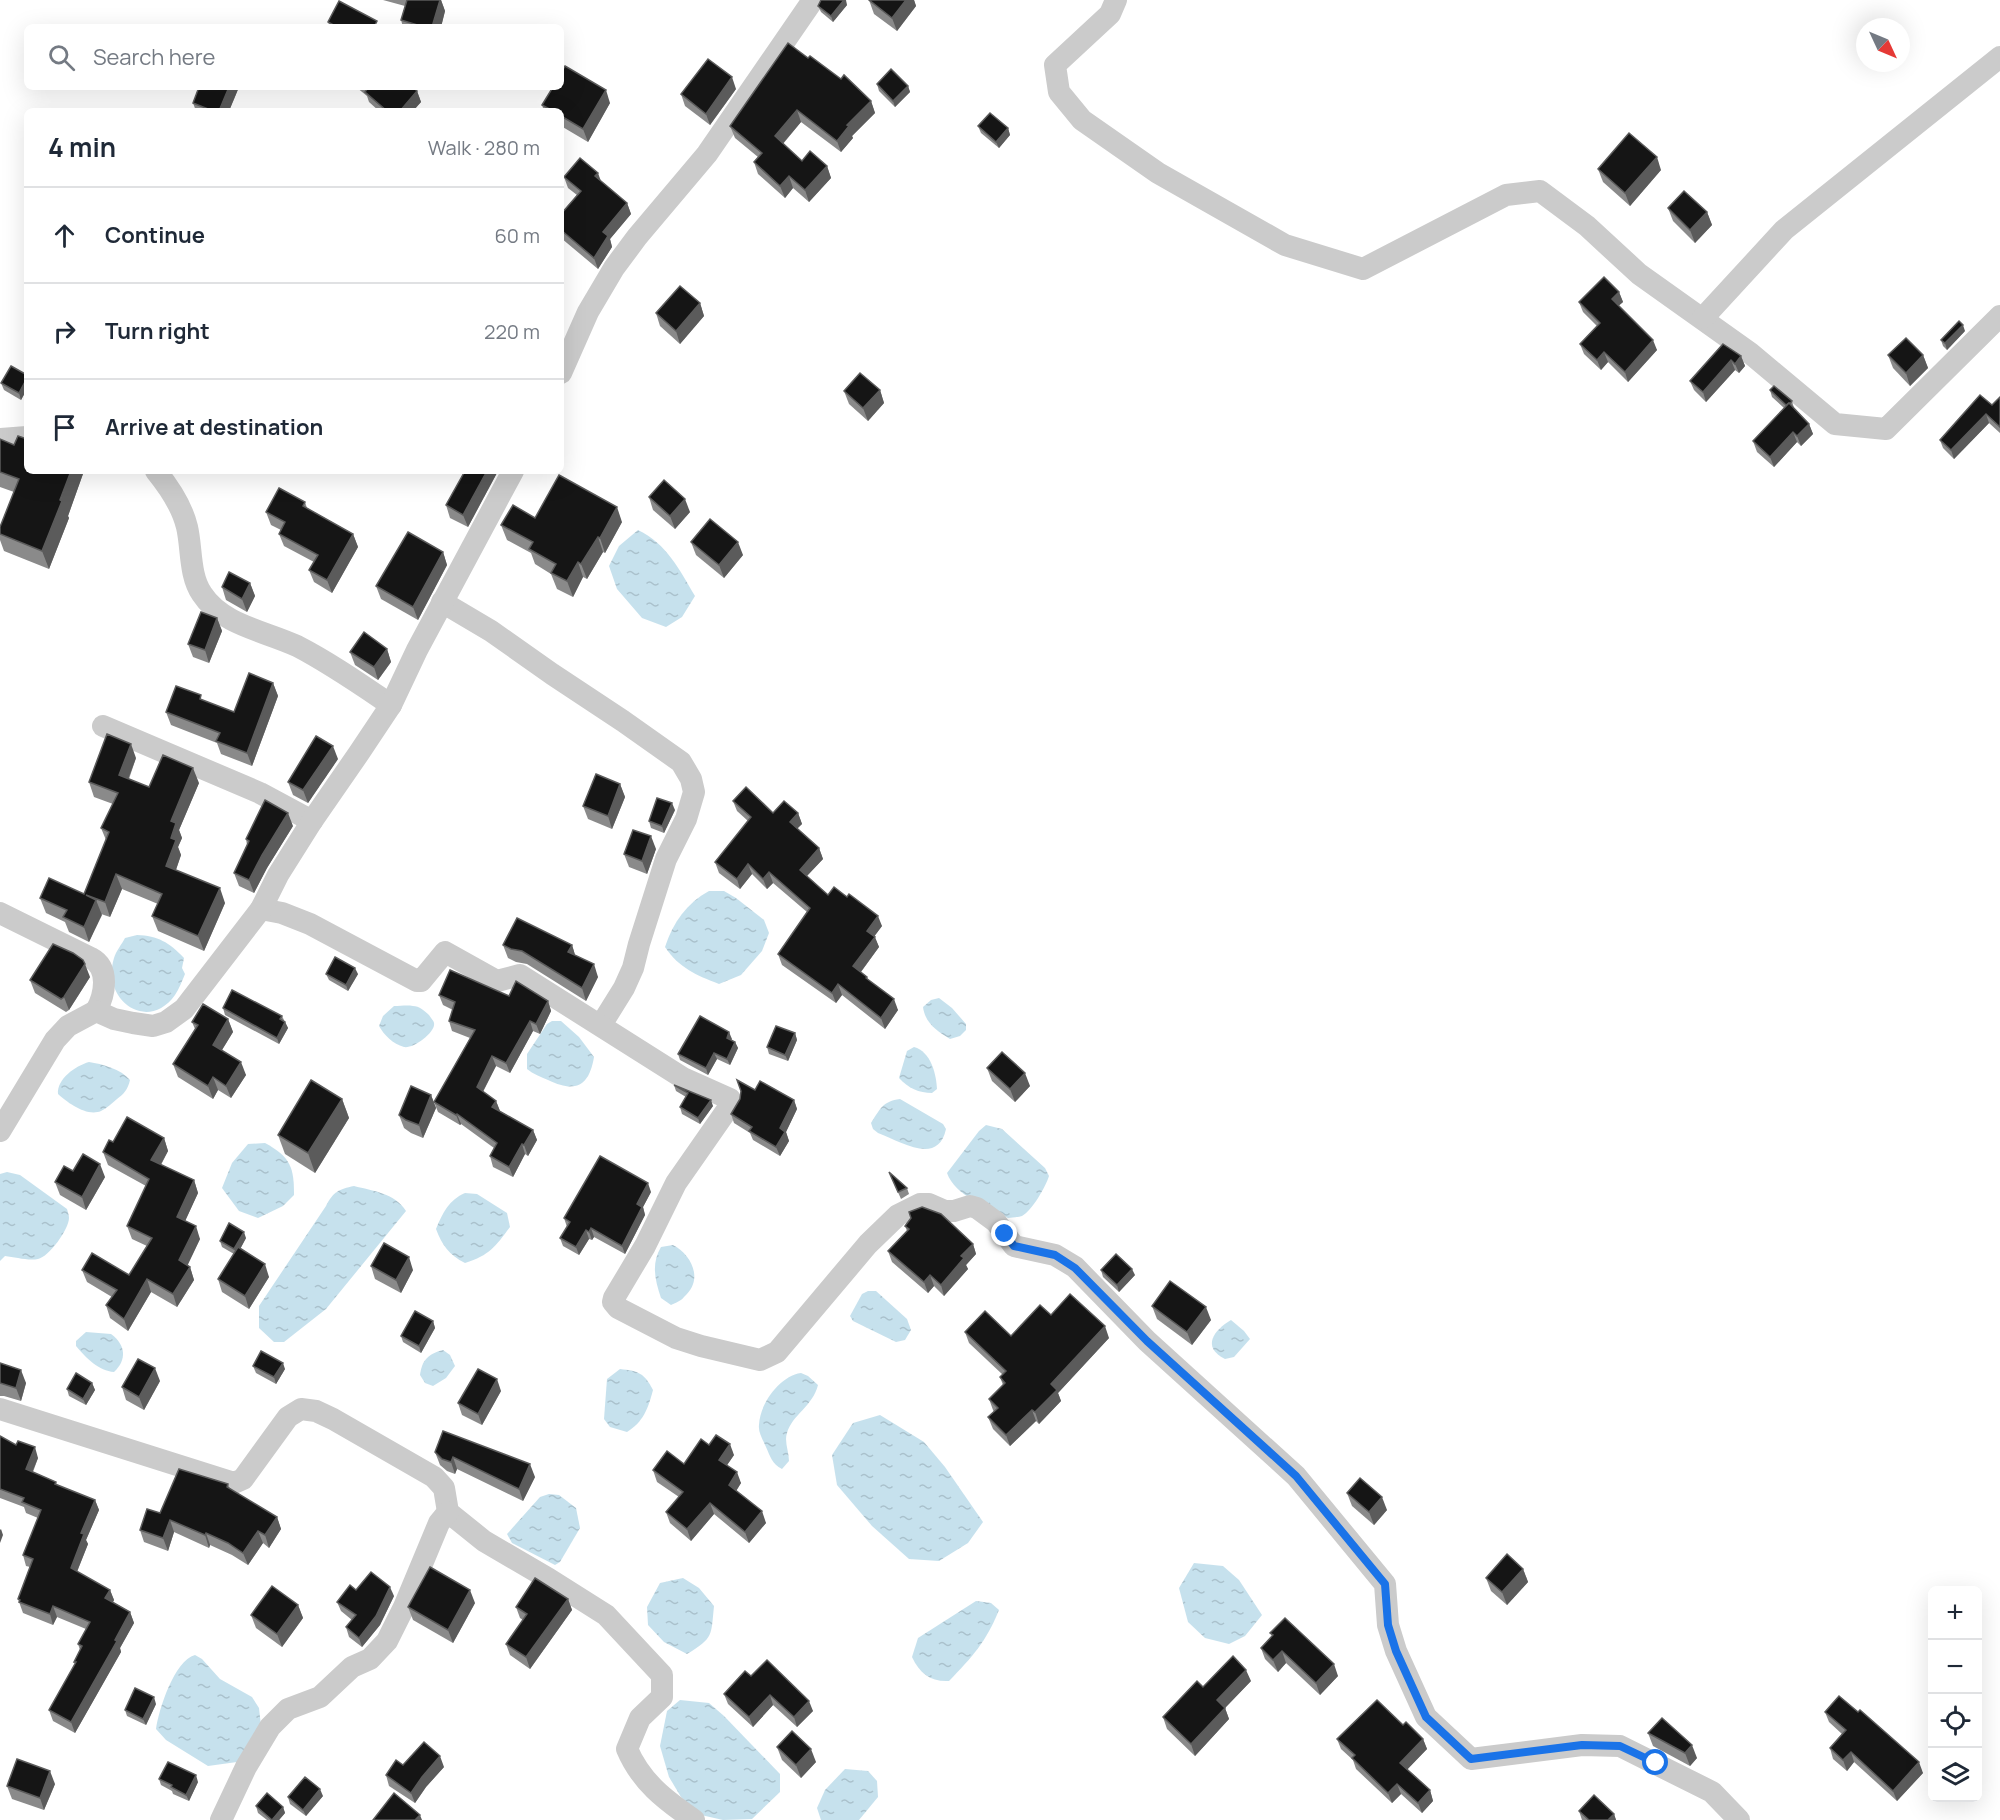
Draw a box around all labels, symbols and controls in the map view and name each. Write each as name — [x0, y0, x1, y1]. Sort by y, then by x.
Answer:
north arrow — [1856, 18, 1910, 72]
search box — [24, 24, 564, 90]
icon: search — [45, 41, 78, 74]
text: Search here — [93, 42, 215, 72]
text: 4 min — [48, 129, 116, 165]
text: Walk · 280 m — [428, 134, 540, 161]
icon: ahead — [48, 219, 81, 252]
text: Continue — [105, 220, 205, 250]
text: 60 m — [494, 222, 540, 249]
icon: right — [48, 315, 81, 348]
text: Turn right — [105, 316, 210, 346]
text: 220 m — [484, 318, 540, 345]
icon: arrive — [48, 411, 81, 444]
text: Arrive at destination — [105, 412, 323, 442]
route end — [991, 1220, 1017, 1246]
map controls — [1928, 1586, 1982, 1802]
button: + — [1928, 1586, 1982, 1640]
button: − — [1928, 1640, 1982, 1694]
button: locate — [1928, 1694, 1982, 1748]
button: layers — [1928, 1748, 1982, 1802]
route start — [1642, 1749, 1668, 1775]

